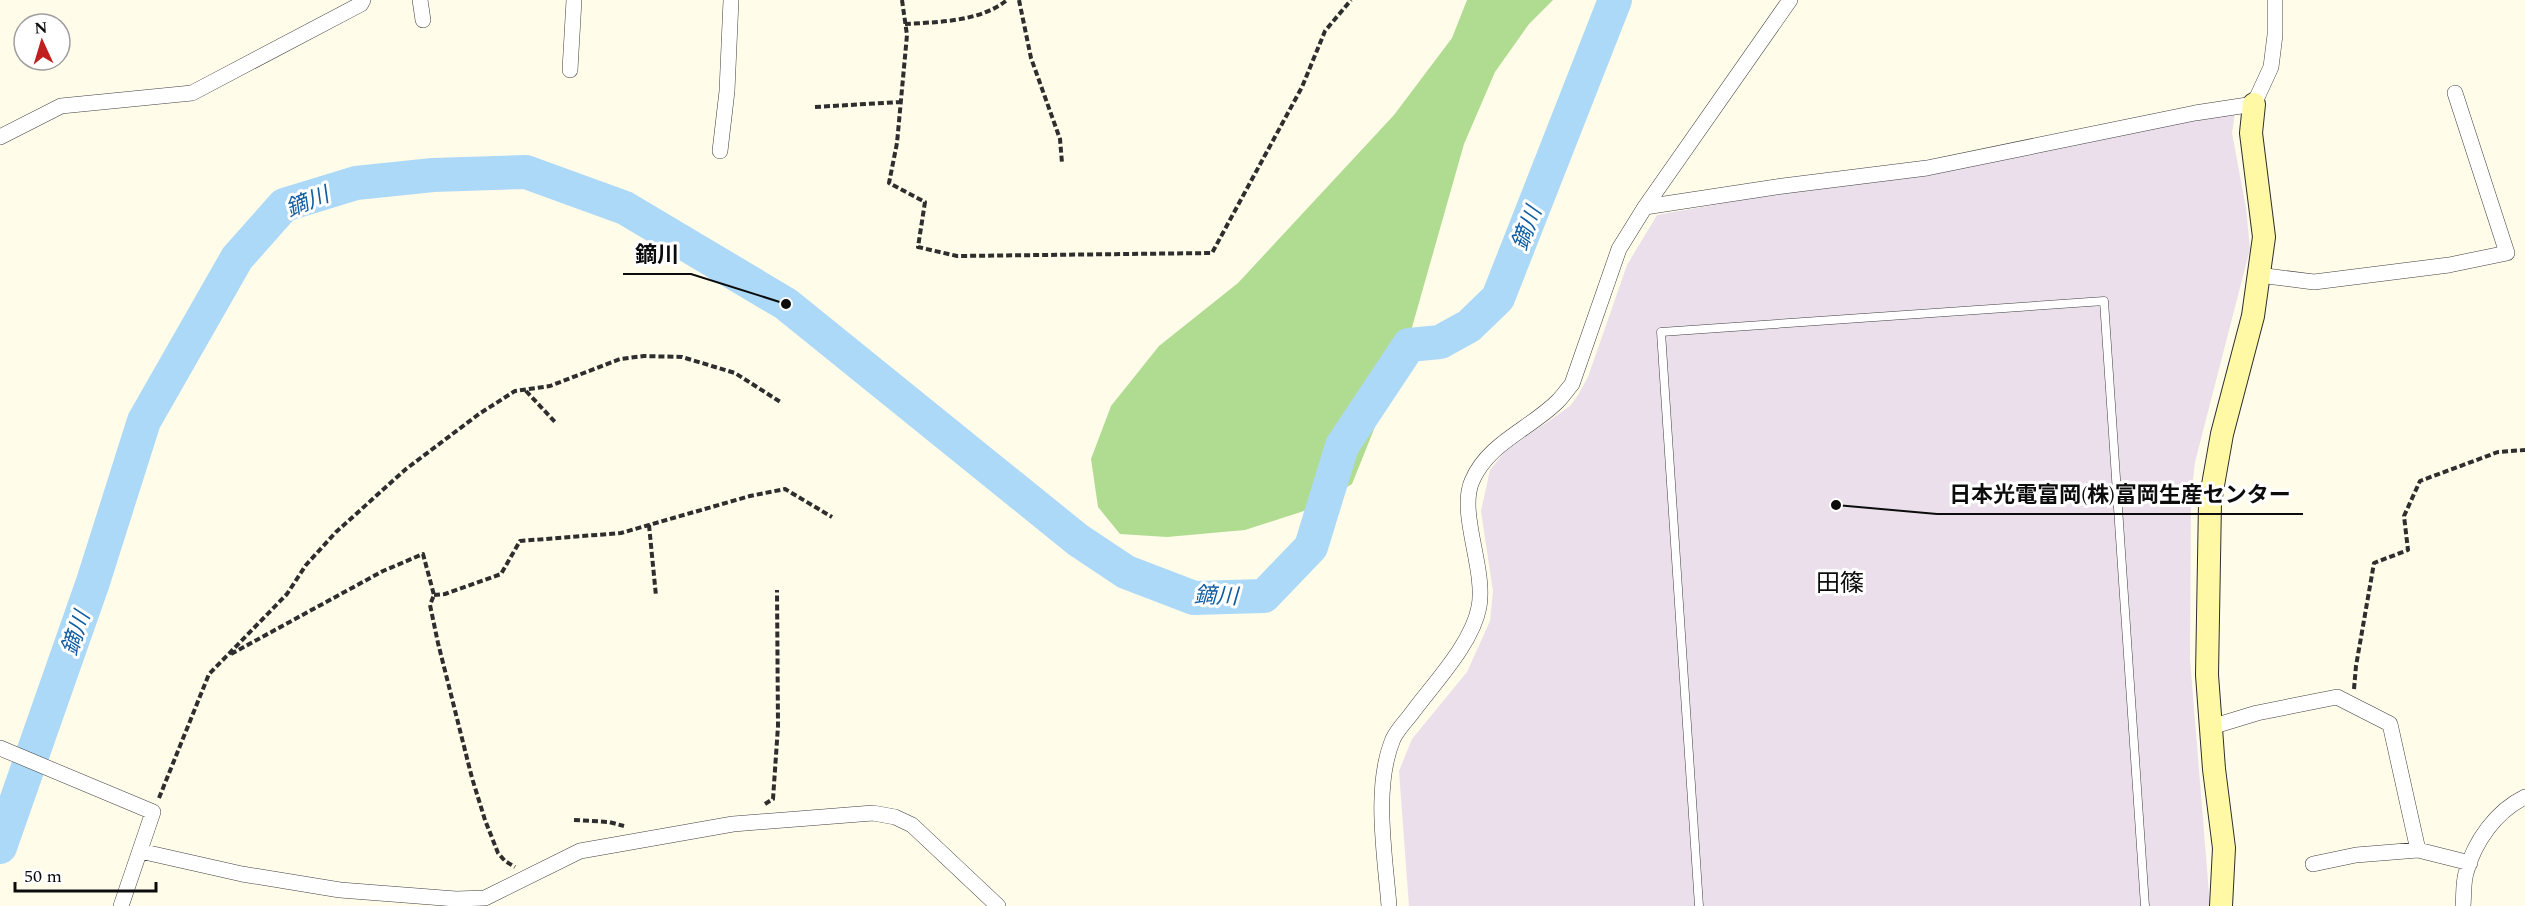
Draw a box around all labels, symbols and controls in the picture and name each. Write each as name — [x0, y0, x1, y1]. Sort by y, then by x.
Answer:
north arrow — [12, 12, 72, 72]
text: N — [34, 16, 48, 40]
water label: 鏑川 — [281, 178, 336, 226]
water label: 鏑川 — [1504, 200, 1551, 255]
callout: 鏑川 — [623, 234, 691, 274]
text: 鏑川 — [635, 239, 679, 272]
callout: 日本光電富岡(株)富岡生産センター — [1937, 474, 2303, 514]
text: 日本光電富岡(株)富岡生産センター — [1949, 479, 2291, 512]
district label: 田篠 — [1816, 566, 1864, 602]
water label: 鏑川 — [1193, 579, 1241, 614]
water label: 鏑川 — [54, 605, 100, 660]
scale bar — [15, 855, 156, 893]
text: 50 m — [24, 863, 62, 890]

